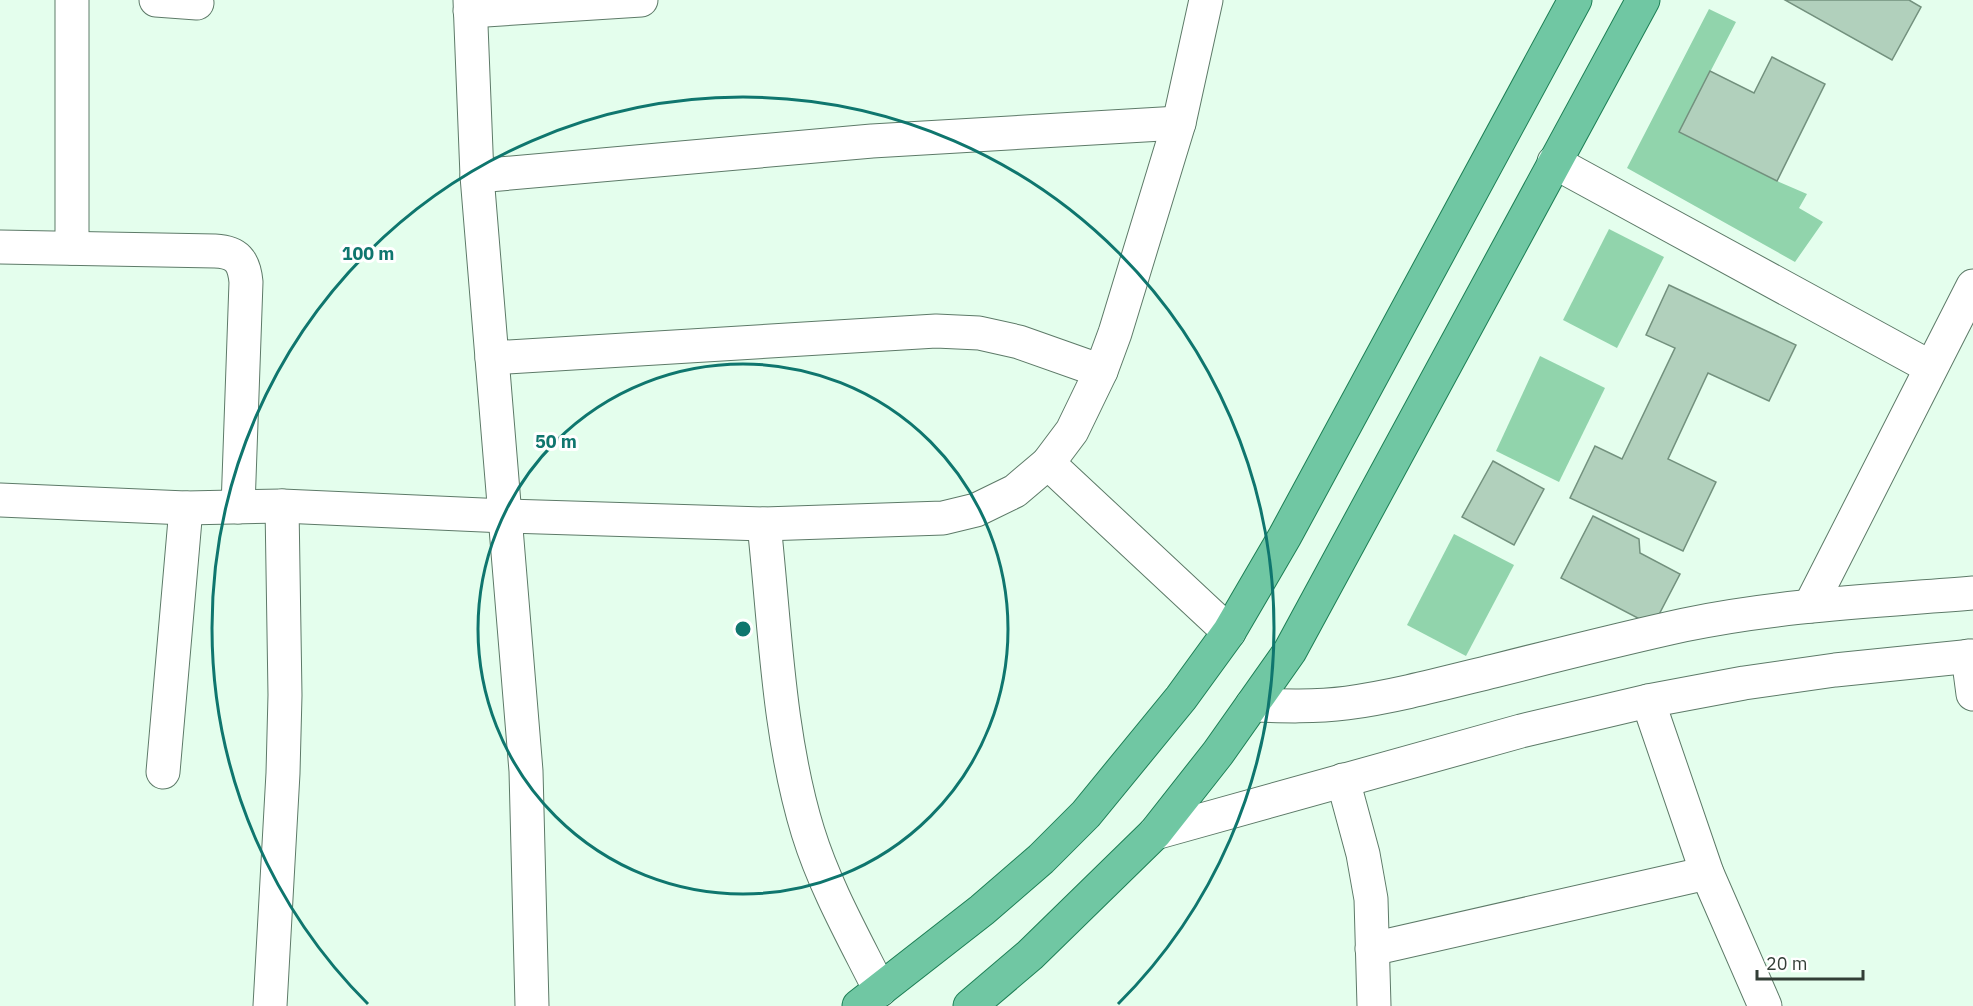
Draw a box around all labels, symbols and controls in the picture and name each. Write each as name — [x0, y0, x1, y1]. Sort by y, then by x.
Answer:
text: 100 m — [342, 242, 394, 265]
text: 50 m — [535, 430, 577, 453]
centre of rings — [733, 619, 753, 639]
scale bar — [1757, 943, 1864, 981]
text: 20 m — [1766, 952, 1808, 975]

